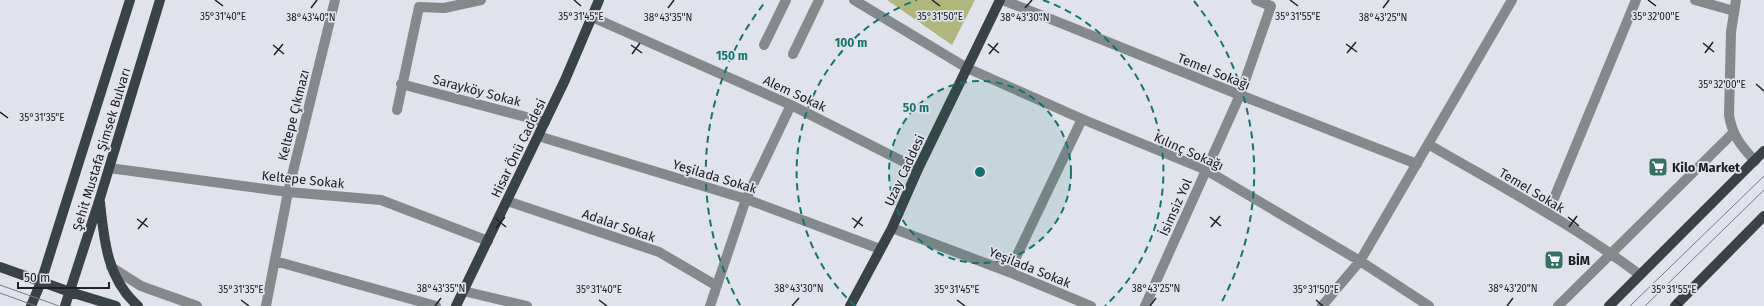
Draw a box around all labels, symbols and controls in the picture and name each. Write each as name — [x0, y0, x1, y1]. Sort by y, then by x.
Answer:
text: 35°31'40"E — [200, 11, 246, 23]
text: 35°31'45"E — [558, 11, 604, 23]
text: 35°31'50"E — [917, 11, 963, 23]
text: 35°31'55"E — [1275, 11, 1321, 23]
text: 35°32'00"E — [1632, 11, 1680, 23]
text: 38°43'40"N — [286, 12, 336, 24]
text: 38°43'35"N — [644, 12, 692, 24]
text: 38°43'30"N — [1000, 12, 1050, 24]
text: 38°43'25"N — [1359, 12, 1407, 24]
text: 100 m — [835, 36, 867, 50]
text: 150 m — [716, 49, 748, 63]
street label: Temel Sokağı — [1175, 50, 1252, 93]
street label: Şehit Mustafa Şimsek Bulvarı — [69, 66, 133, 233]
street label: Keltepe Çıkmazı — [275, 68, 312, 162]
street label: Sarayköy Sokak — [431, 71, 523, 110]
street label: Alem Sokak — [761, 72, 829, 115]
text: 35°32'00"E — [1698, 79, 1746, 91]
street label: Hisar Önü Caddesi — [487, 96, 549, 200]
text: 50 m — [903, 101, 929, 115]
text: 35°31'35"E — [19, 112, 65, 124]
street label: Kılınç Sokağı — [1152, 129, 1226, 173]
street label: Uzay Caddesi — [881, 132, 928, 208]
supermarket icon: Kilo Market — [1647, 156, 1669, 178]
street label: Yeşilada Sokak — [671, 157, 759, 196]
place label: Kilo Market — [1672, 160, 1741, 175]
centre of rings — [973, 165, 987, 179]
street label: Temel Sokak — [1496, 165, 1567, 216]
street label: Keltepe Sokak — [261, 168, 345, 191]
street label: İsimsiz Yol — [1156, 176, 1195, 238]
street label: Adalar Sokak — [580, 206, 658, 245]
street label: Yeşilada Sokak — [987, 244, 1073, 291]
supermarket icon: BİM — [1543, 249, 1565, 271]
place label: BİM — [1568, 253, 1590, 268]
scale bar — [18, 264, 109, 290]
text: 50 m — [24, 271, 50, 285]
text: 38°43'35"N — [417, 283, 465, 295]
text: 38°43'30"N — [774, 283, 824, 295]
text: 38°43'25"N — [1132, 283, 1180, 295]
text: 38°43'20"N — [1488, 283, 1538, 295]
text: 35°31'35"E — [218, 284, 264, 296]
text: 35°31'40"E — [576, 284, 622, 296]
text: 35°31'45"E — [934, 284, 980, 296]
text: 35°31'50"E — [1293, 284, 1339, 296]
text: 35°31'55"E — [1651, 284, 1697, 296]

